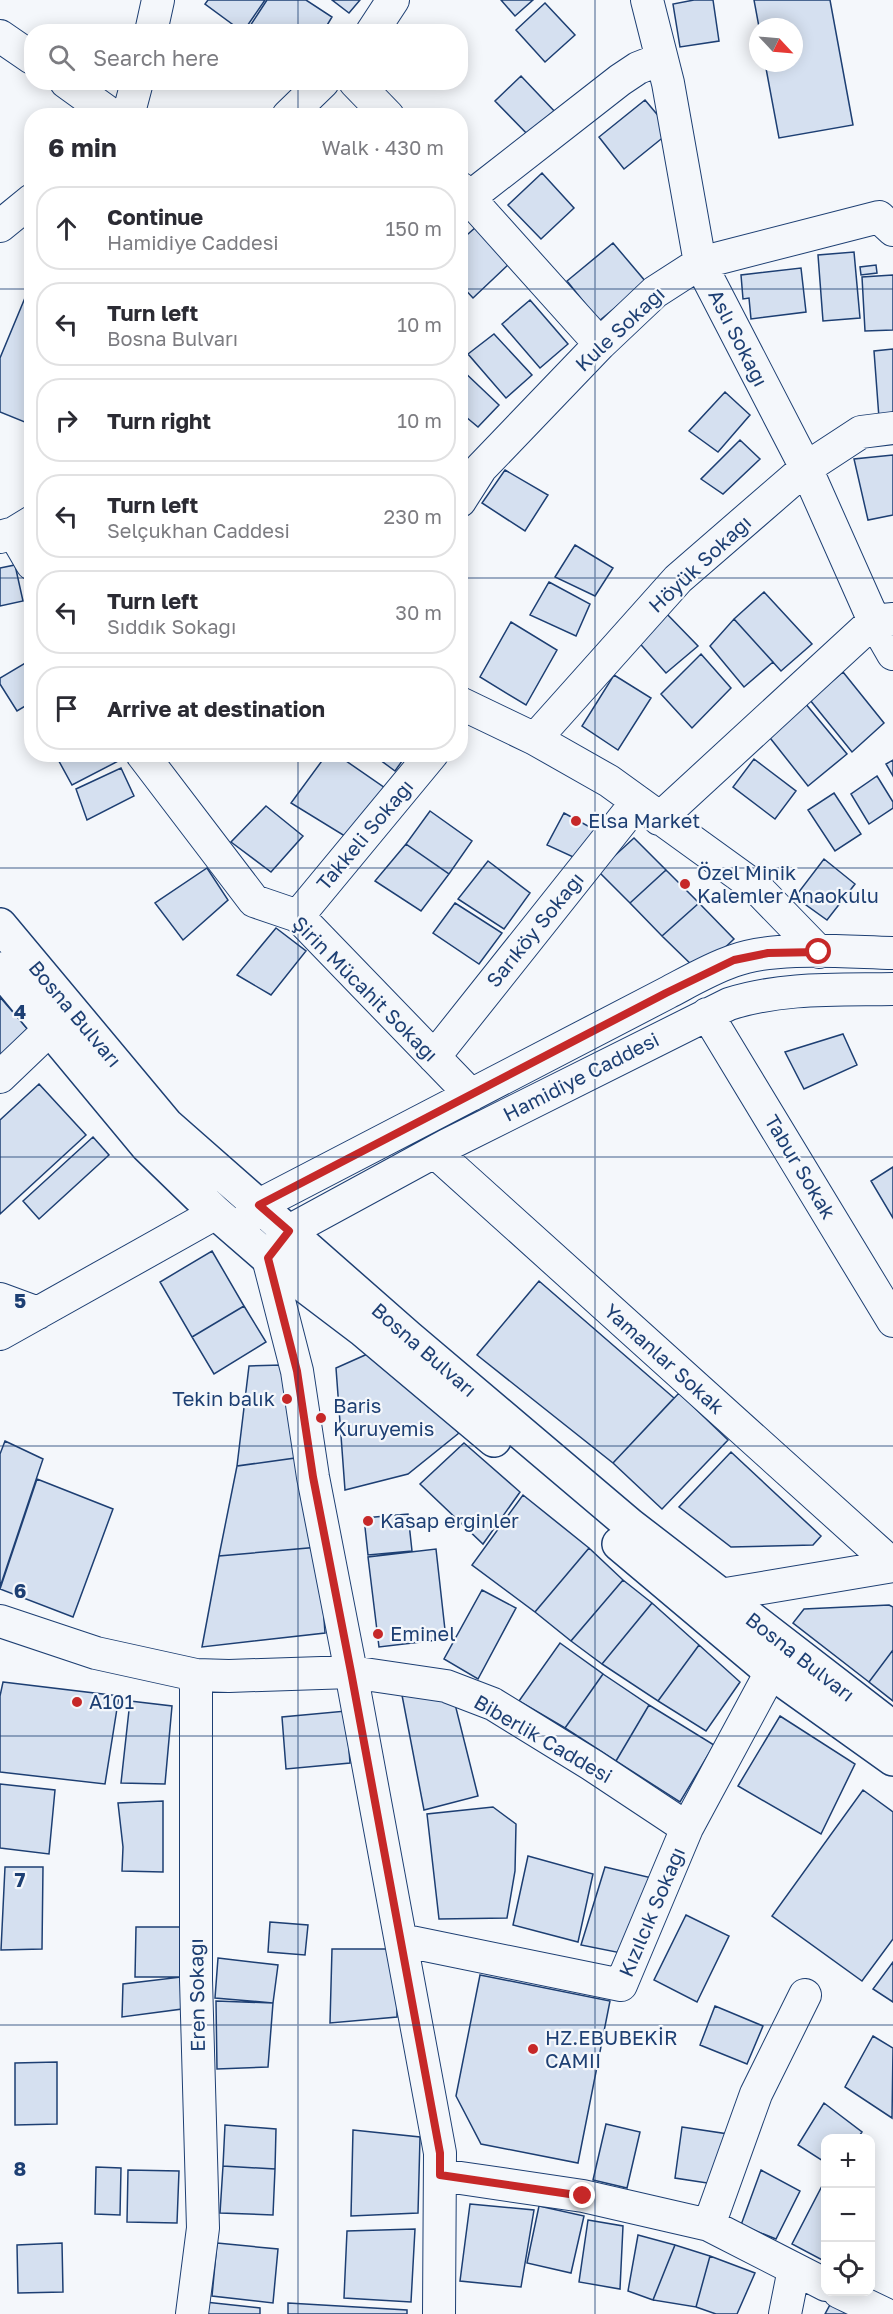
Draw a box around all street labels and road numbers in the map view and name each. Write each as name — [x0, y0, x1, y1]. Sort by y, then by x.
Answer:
street label: Kule Sokağı — [570, 281, 669, 376]
street label: Aslı Sokağı — [704, 285, 774, 390]
street label: Höyük Sokağı — [643, 510, 756, 617]
street label: Takkeli Sokağı — [311, 774, 418, 895]
street label: Sarıköy Sokağı — [481, 867, 588, 992]
street label: Şirin Mücahit Sokağı — [288, 911, 443, 1066]
street label: Bosna Bulvarı — [24, 955, 127, 1071]
street label: Hamidiye Caddesi — [499, 1026, 662, 1126]
street label: Tabur Sokak — [760, 1110, 841, 1223]
street label: Bosna Bulvarı — [367, 1297, 482, 1401]
street label: Yamanlar Sokak — [600, 1298, 729, 1418]
street label: Bosna Bulvarı — [742, 1606, 860, 1706]
street label: Biberlik Caddesi — [470, 1689, 617, 1787]
street label: Kızılcık Sokağı — [613, 1843, 689, 1980]
street label: Eren Sokağı — [183, 1938, 209, 2052]

